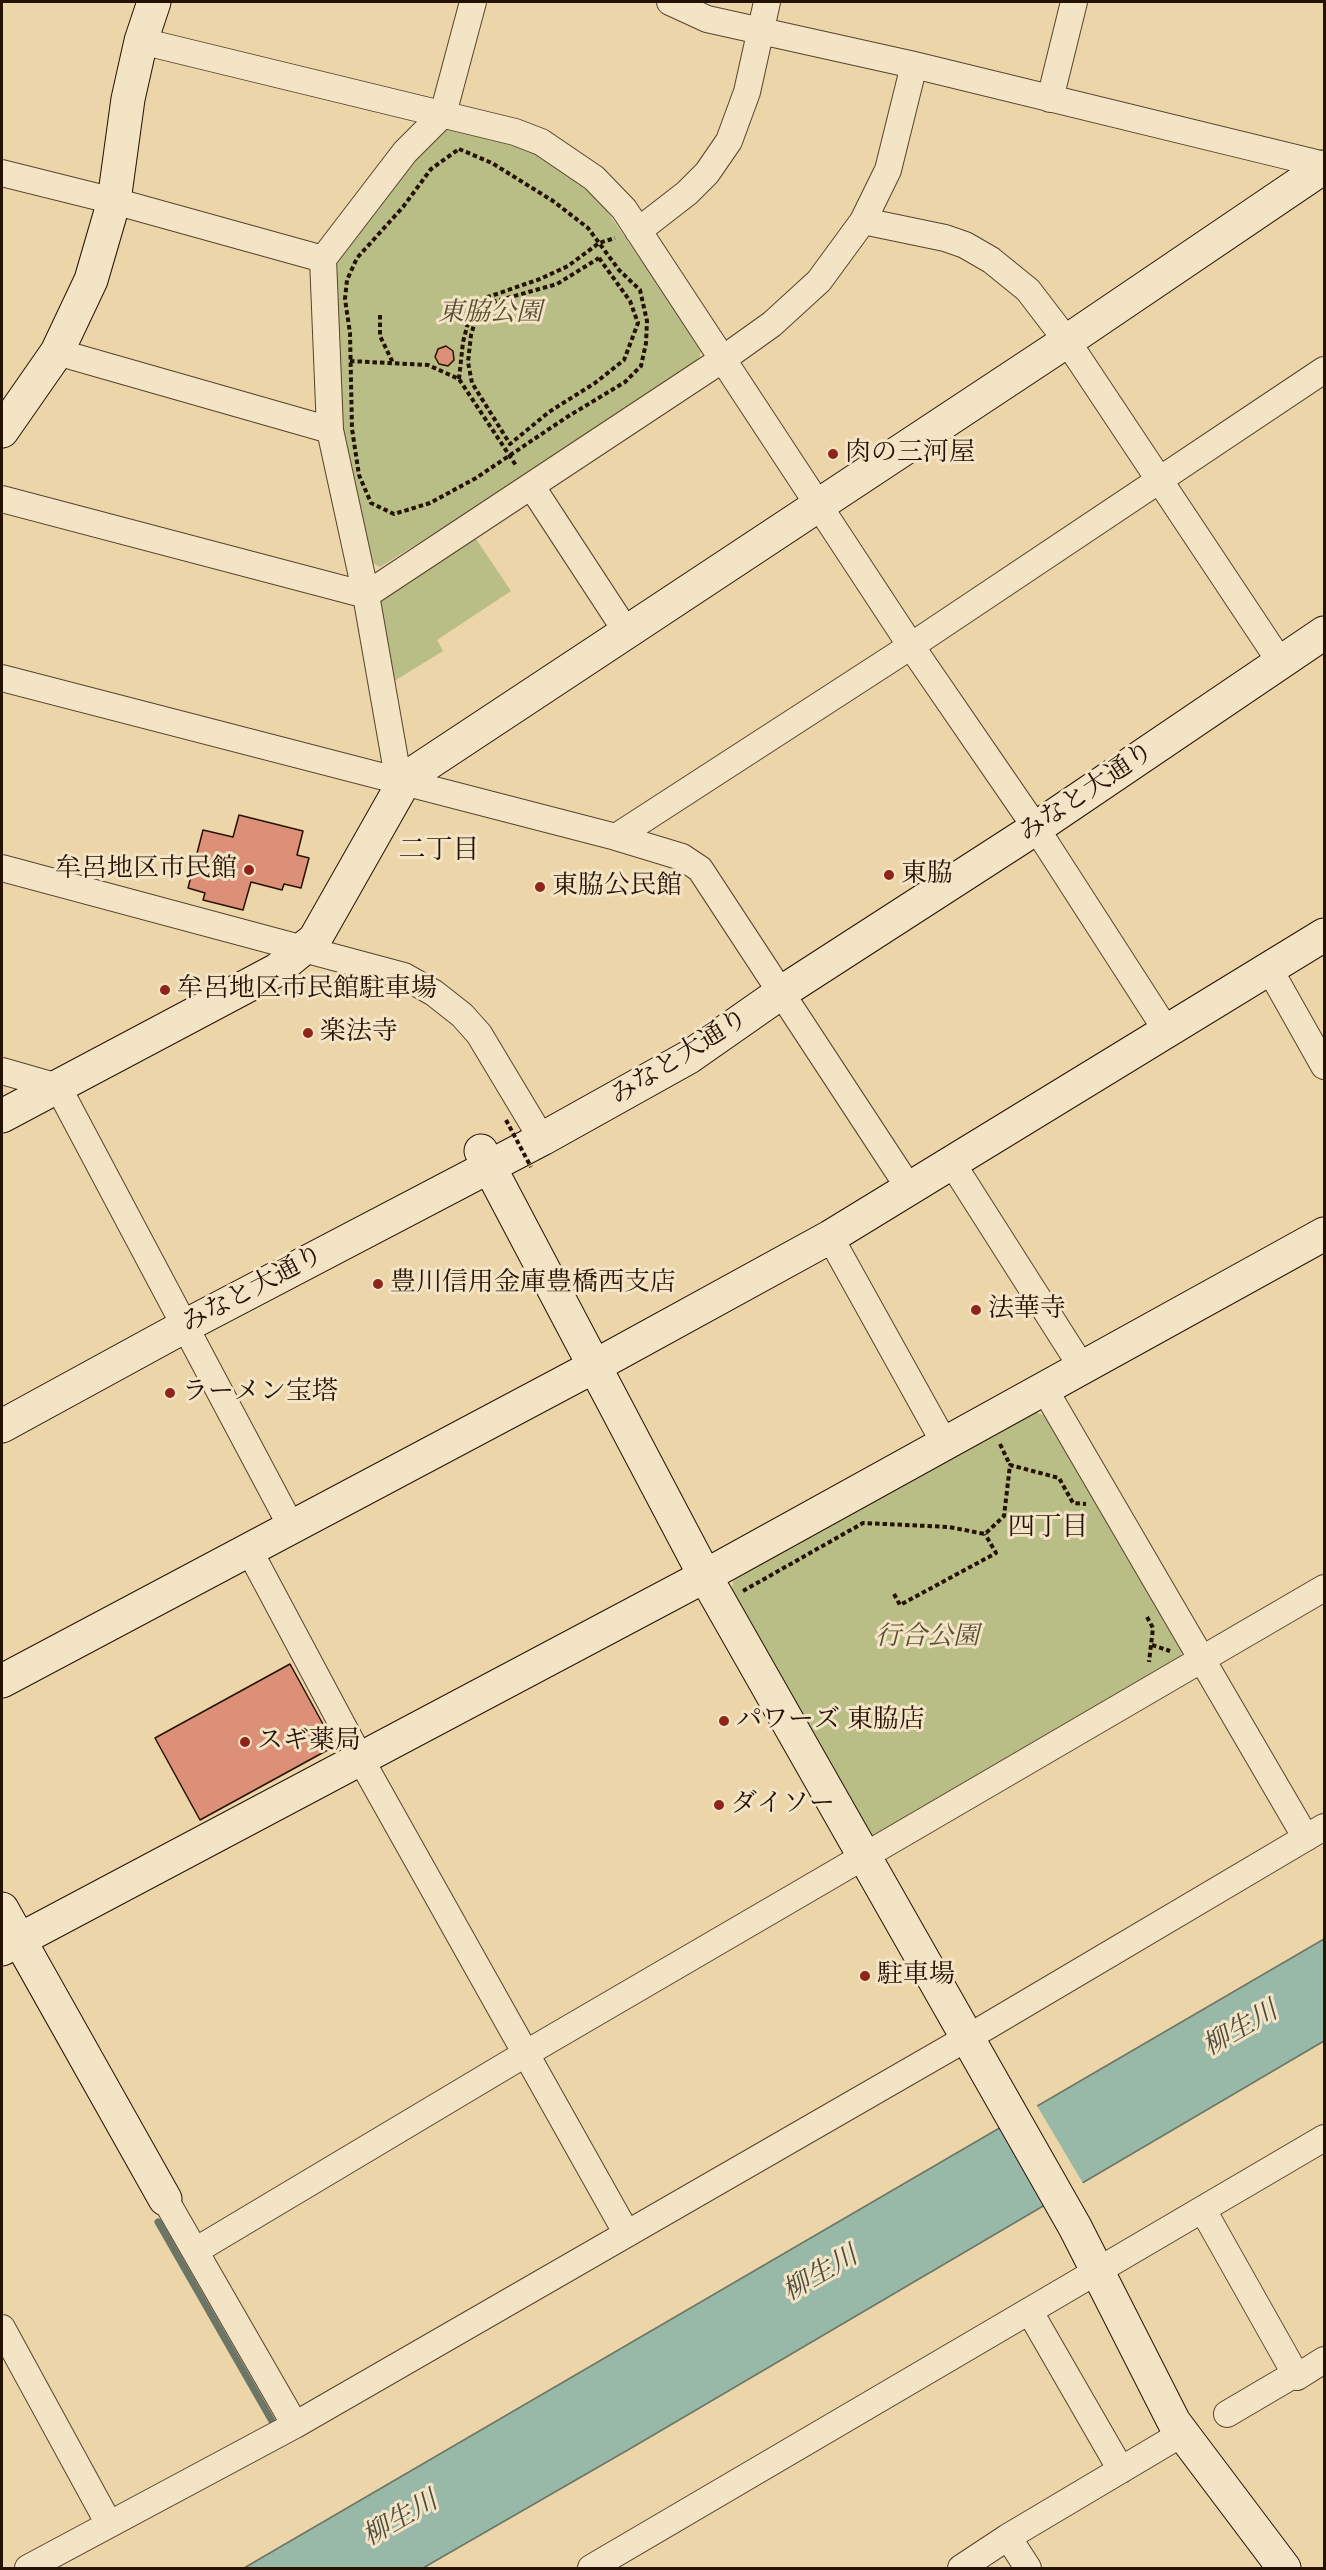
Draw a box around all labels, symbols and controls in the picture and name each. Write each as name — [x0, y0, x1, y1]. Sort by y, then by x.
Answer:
park label: 東脇公園 — [438, 298, 542, 330]
place label: 肉の三河屋 — [845, 438, 975, 470]
marker: 肉の三河屋 — [826, 447, 840, 461]
street label: みなと大通り — [1014, 736, 1160, 850]
district label: 二丁目 — [399, 836, 479, 868]
place label: 牟呂地区市民館 — [55, 854, 237, 886]
place label: 東脇 — [901, 859, 953, 891]
marker: 牟呂地区市民館 — [242, 863, 256, 877]
marker: 東脇 — [882, 868, 896, 882]
place label: 東脇公民館 — [552, 871, 682, 903]
marker: 東脇公民館 — [533, 880, 547, 894]
place label: 牟呂地区市民館駐車場 — [177, 974, 437, 1006]
marker: 牟呂地区市民館駐車場 — [158, 983, 172, 997]
street label: みなと大通り — [606, 1003, 754, 1113]
place label: 楽法寺 — [320, 1017, 398, 1049]
marker: 楽法寺 — [301, 1026, 315, 1040]
street label: みなと大通り — [177, 1240, 329, 1340]
place label: 豊川信用金庫豊橋西支店 — [390, 1268, 676, 1300]
marker: 豊川信用金庫豊橋西支店 — [371, 1277, 385, 1291]
place label: 法華寺 — [988, 1294, 1066, 1326]
marker: 法華寺 — [969, 1303, 983, 1317]
place label: ラーメン宝塔 — [182, 1377, 338, 1409]
marker: ラーメン宝塔 — [163, 1386, 177, 1400]
district label: 四丁目 — [1008, 1513, 1088, 1545]
park label: 行合公園 — [875, 1622, 979, 1654]
place label: パワーズ 東脇店 — [736, 1705, 925, 1737]
marker: パワーズ 東脇店 — [717, 1714, 731, 1728]
place label: スギ薬局 — [257, 1726, 361, 1758]
marker: スギ薬局 — [238, 1735, 252, 1749]
place label: ダイソー — [731, 1789, 835, 1821]
marker: ダイソー — [712, 1798, 726, 1812]
place label: 駐車場 — [877, 1960, 955, 1992]
marker: 駐車場 — [858, 1969, 872, 1983]
water label: 柳生川 — [1198, 1996, 1284, 2064]
water label: 柳生川 — [778, 2241, 864, 2309]
water label: 柳生川 — [358, 2486, 444, 2554]

